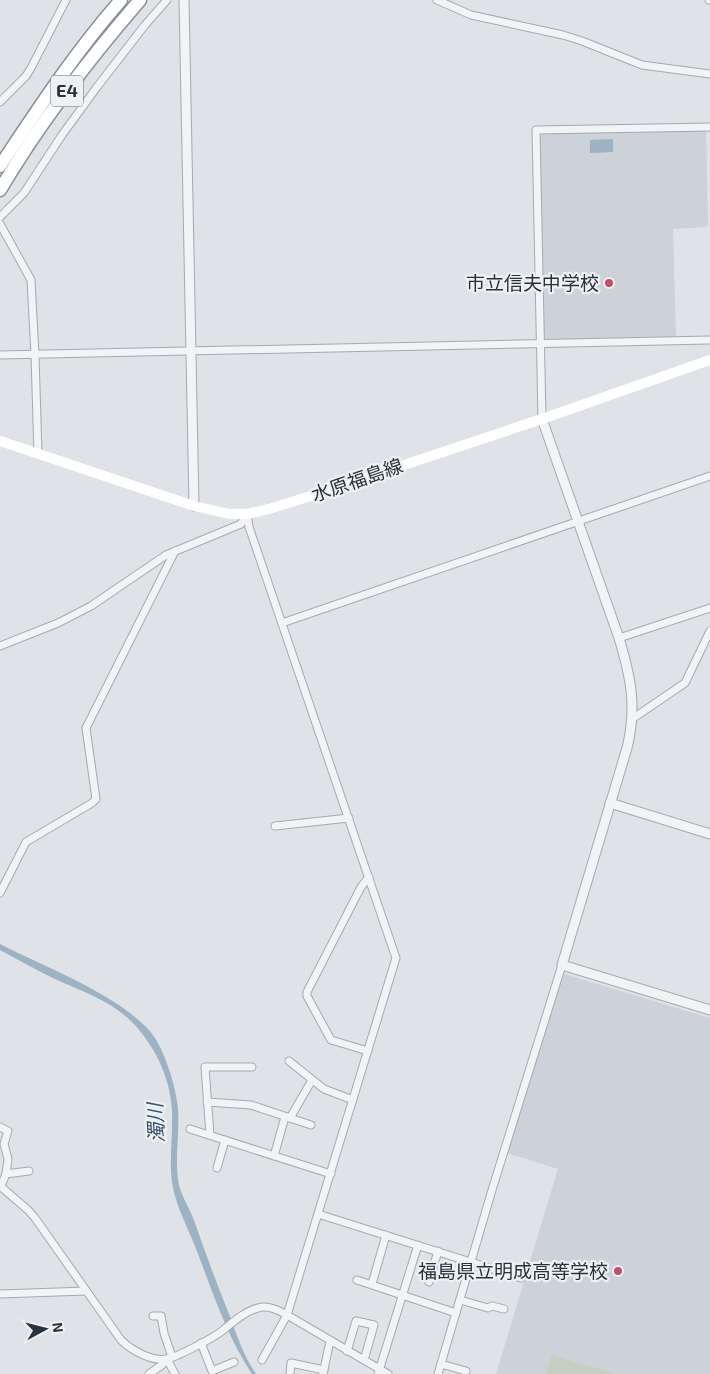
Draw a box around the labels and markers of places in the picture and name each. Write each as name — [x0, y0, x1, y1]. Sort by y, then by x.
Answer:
place label: 市立信夫中学校 — [466, 271, 599, 294]
marker: 市立信夫中学校 — [603, 277, 615, 289]
place label: 福島県立明成高等学校 — [418, 1259, 608, 1282]
marker: 福島県立明成高等学校 — [612, 1265, 624, 1277]

